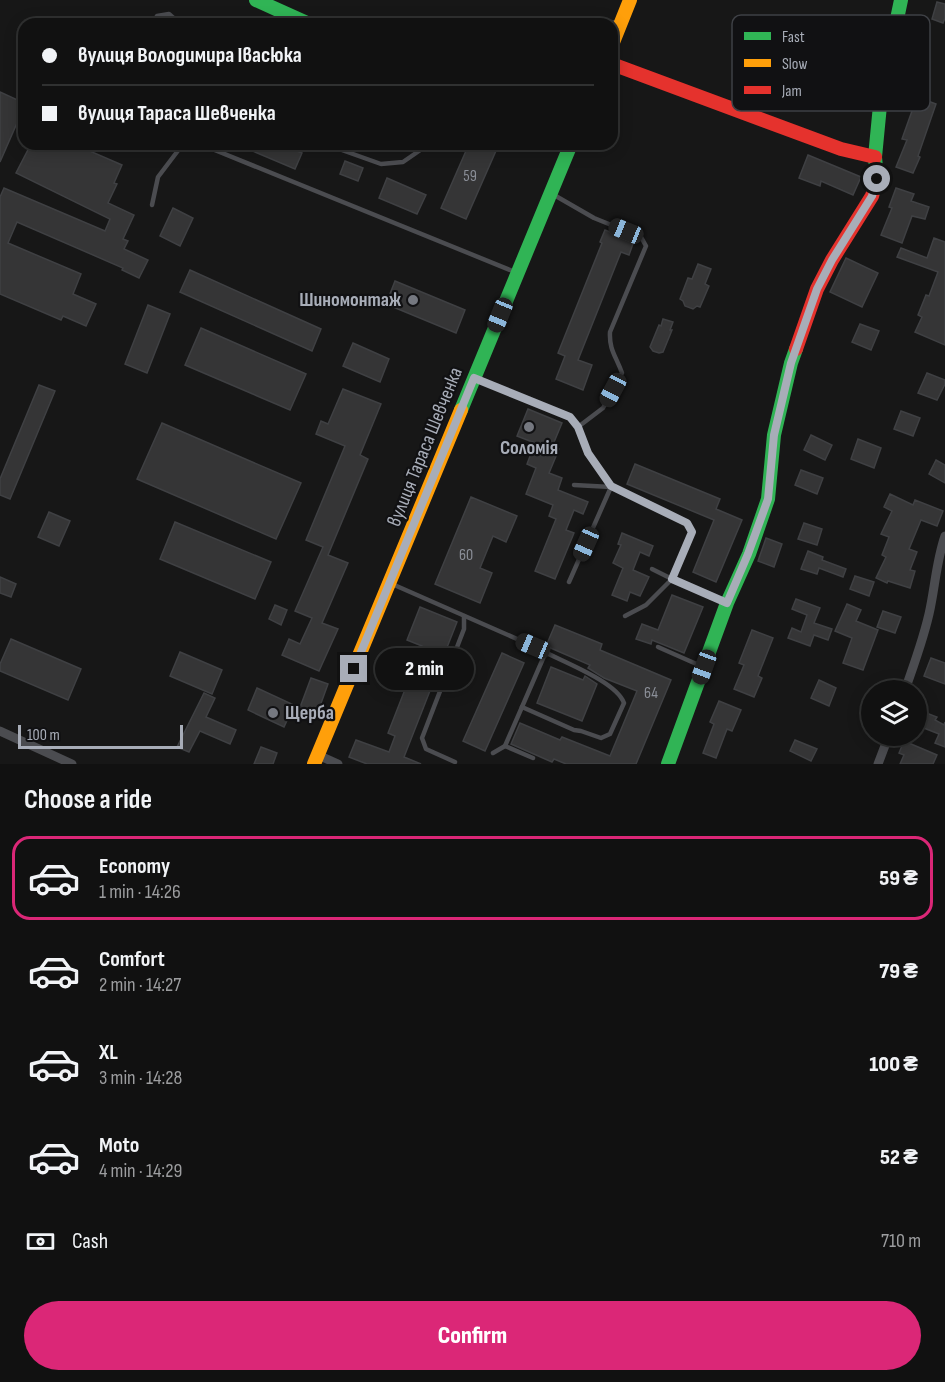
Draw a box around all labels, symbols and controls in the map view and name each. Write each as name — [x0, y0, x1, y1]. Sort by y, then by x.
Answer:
legend — [732, 15, 930, 111]
text: Fast — [782, 28, 805, 47]
text: вулиця Володимира Івасюка — [78, 42, 302, 69]
text: Slow — [782, 55, 807, 74]
text: Jam — [781, 82, 802, 101]
text: вулиця Тараса Шевченка — [78, 100, 276, 127]
route start — [863, 165, 890, 192]
house number: 59 — [463, 167, 477, 186]
car — [606, 216, 646, 246]
place label: Шиномонтаж — [299, 288, 402, 312]
marker: Шиномонтаж — [406, 293, 420, 307]
car — [485, 295, 515, 335]
street label: вулиця Тараса Шевченка — [382, 364, 468, 530]
car — [597, 370, 629, 410]
marker: Соломiя — [522, 420, 536, 434]
place label: Соломiя — [500, 436, 558, 460]
car — [570, 524, 602, 564]
house number: 60 — [459, 546, 473, 565]
car — [513, 631, 553, 661]
car — [689, 647, 719, 687]
callout: 2 min — [375, 648, 474, 690]
route end — [340, 655, 367, 682]
text: 2 min — [405, 657, 444, 681]
map controls — [861, 680, 927, 746]
button: layers — [861, 680, 927, 746]
house number: 64 — [644, 684, 658, 703]
place label: Щерба — [285, 701, 334, 725]
marker: Щерба — [266, 706, 280, 720]
scale bar — [18, 722, 183, 750]
text: 100 m — [27, 726, 60, 745]
text: Choose a ride — [24, 784, 152, 816]
icon: car — [27, 851, 81, 905]
text: Economy — [99, 853, 170, 880]
text: 59 ₴ — [879, 865, 918, 892]
text: 1 min · 14:26 — [99, 880, 181, 904]
icon: car — [27, 944, 81, 998]
text: Comfort — [99, 946, 165, 973]
text: 79 ₴ — [879, 958, 918, 985]
text: 2 min · 14:27 — [99, 973, 181, 997]
icon: car — [27, 1037, 81, 1091]
text: XL — [99, 1039, 118, 1066]
text: 100 ₴ — [869, 1051, 918, 1078]
text: 3 min · 14:28 — [99, 1066, 182, 1090]
icon: car — [27, 1130, 81, 1184]
text: Moto — [99, 1132, 139, 1159]
text: 52 ₴ — [880, 1144, 918, 1171]
text: 4 min · 14:29 — [99, 1159, 182, 1183]
icon: cash — [24, 1225, 57, 1258]
text: Cash — [72, 1228, 108, 1255]
text: 710 m — [881, 1229, 921, 1253]
button: Confirm — [24, 1301, 921, 1370]

